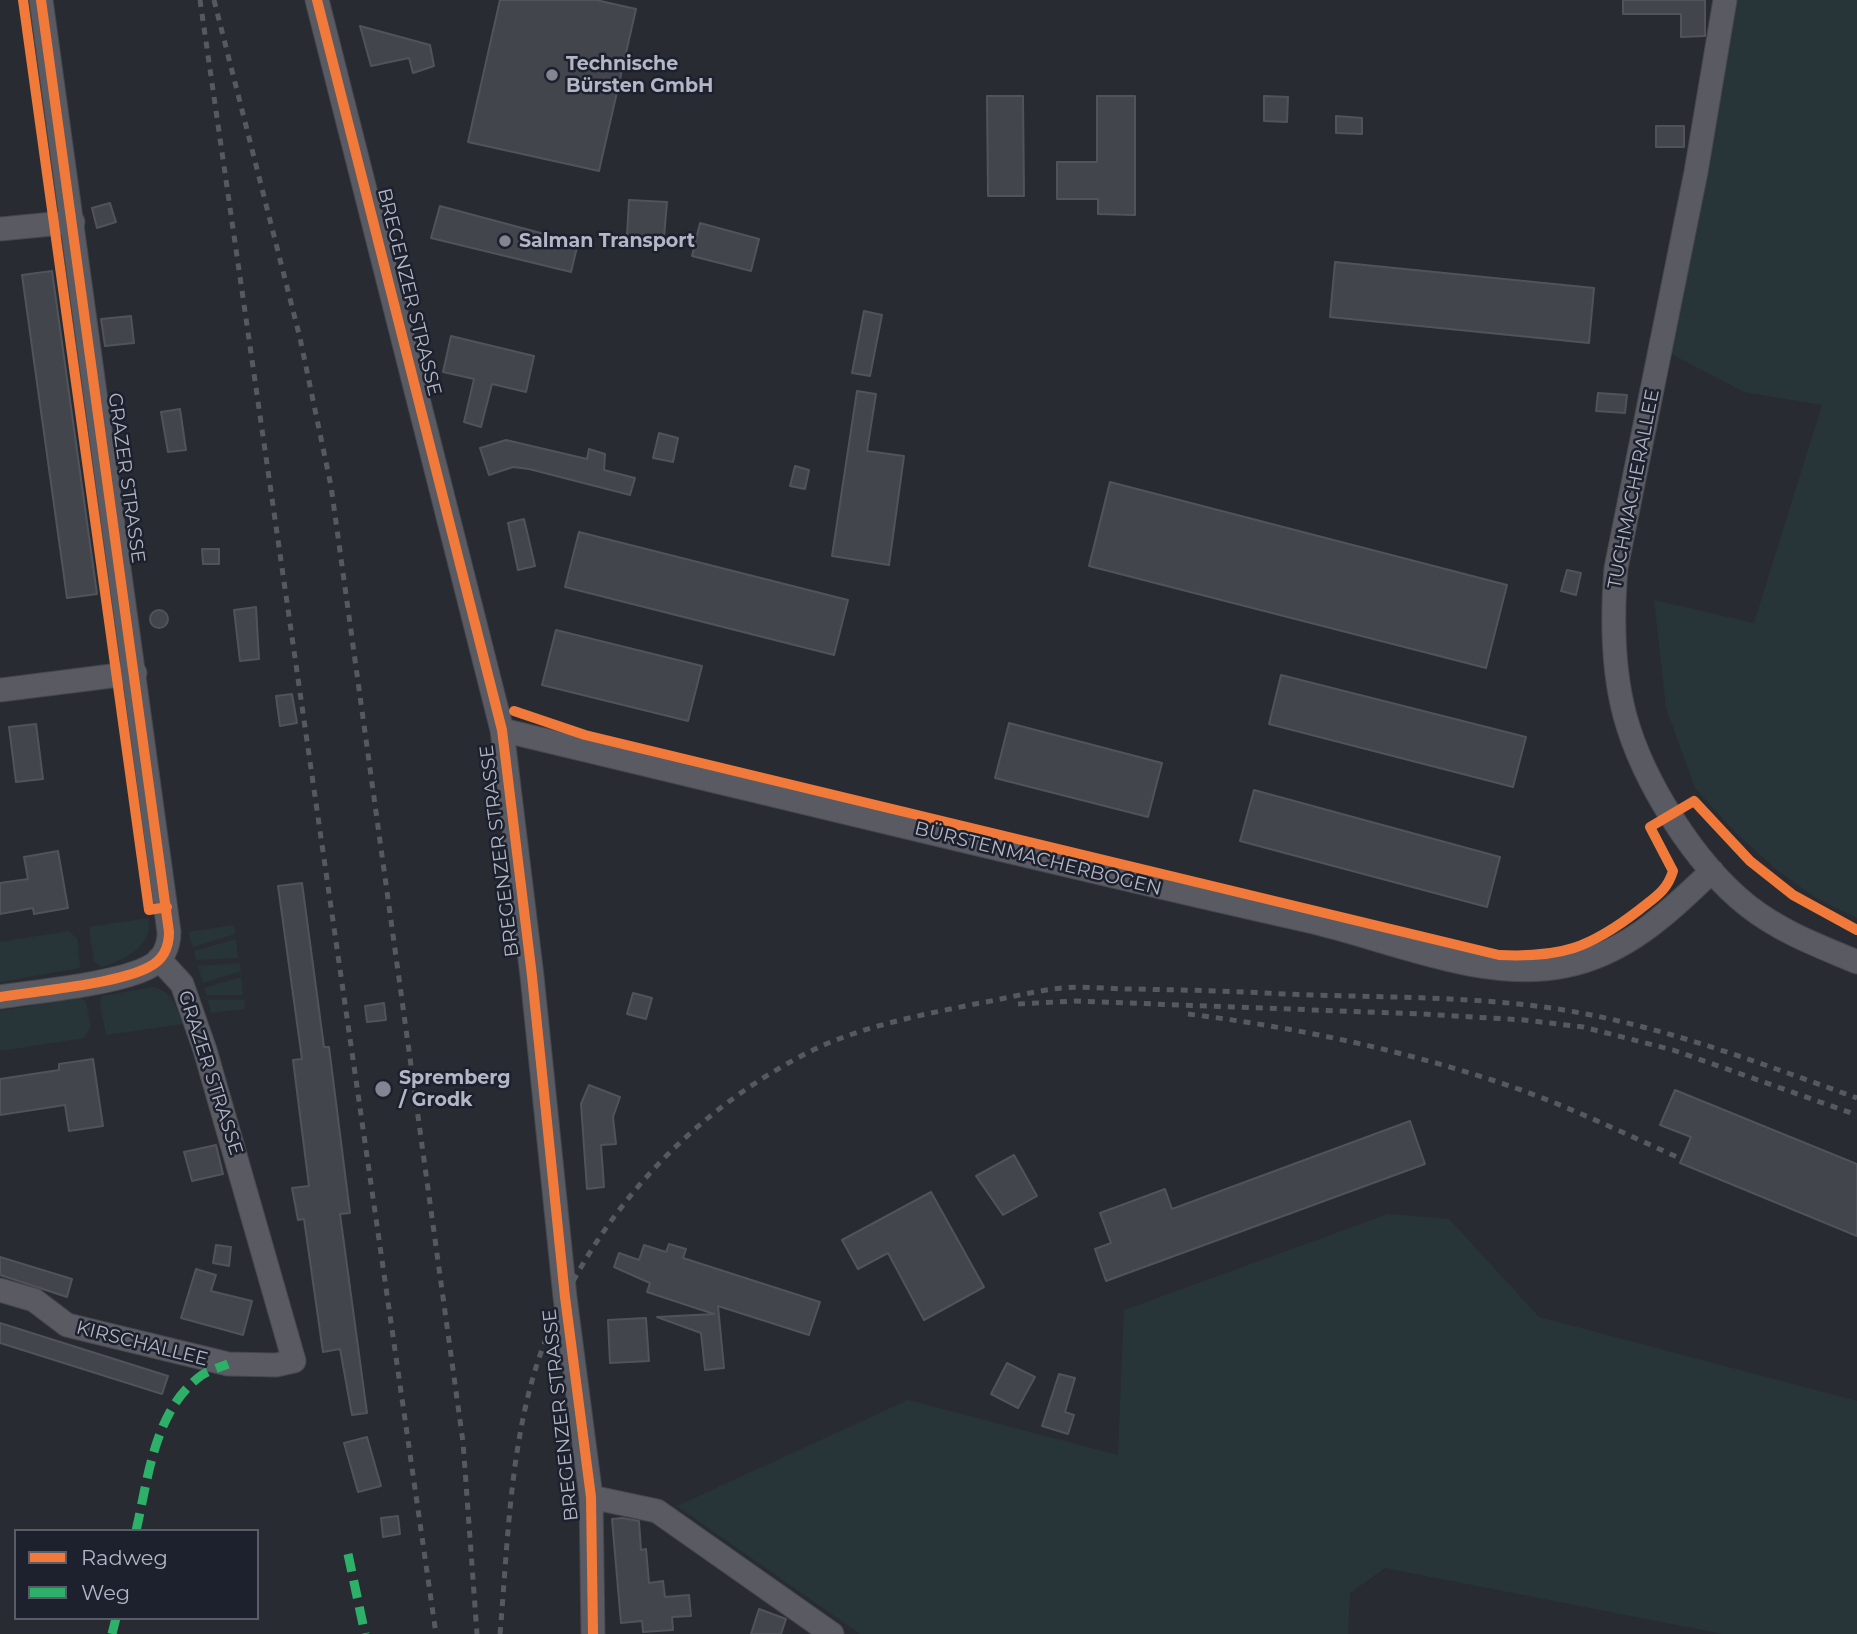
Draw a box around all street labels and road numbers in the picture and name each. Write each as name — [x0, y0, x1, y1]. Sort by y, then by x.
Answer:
street label: BREGENZER STRASSE — [372, 186, 446, 398]
street label: TUCHMACHERALLEE — [1603, 387, 1665, 591]
street label: GRAZER STRASSE — [103, 391, 149, 565]
street label: BREGENZER STRASSE — [476, 744, 524, 958]
street label: BÜRSTENMACHERBOGEN — [912, 817, 1164, 901]
street label: GRAZER STRASSE — [173, 988, 247, 1158]
street label: BREGENZER STRASSE — [539, 1308, 583, 1522]
street label: KIRSCHALLEE — [74, 1317, 210, 1371]

